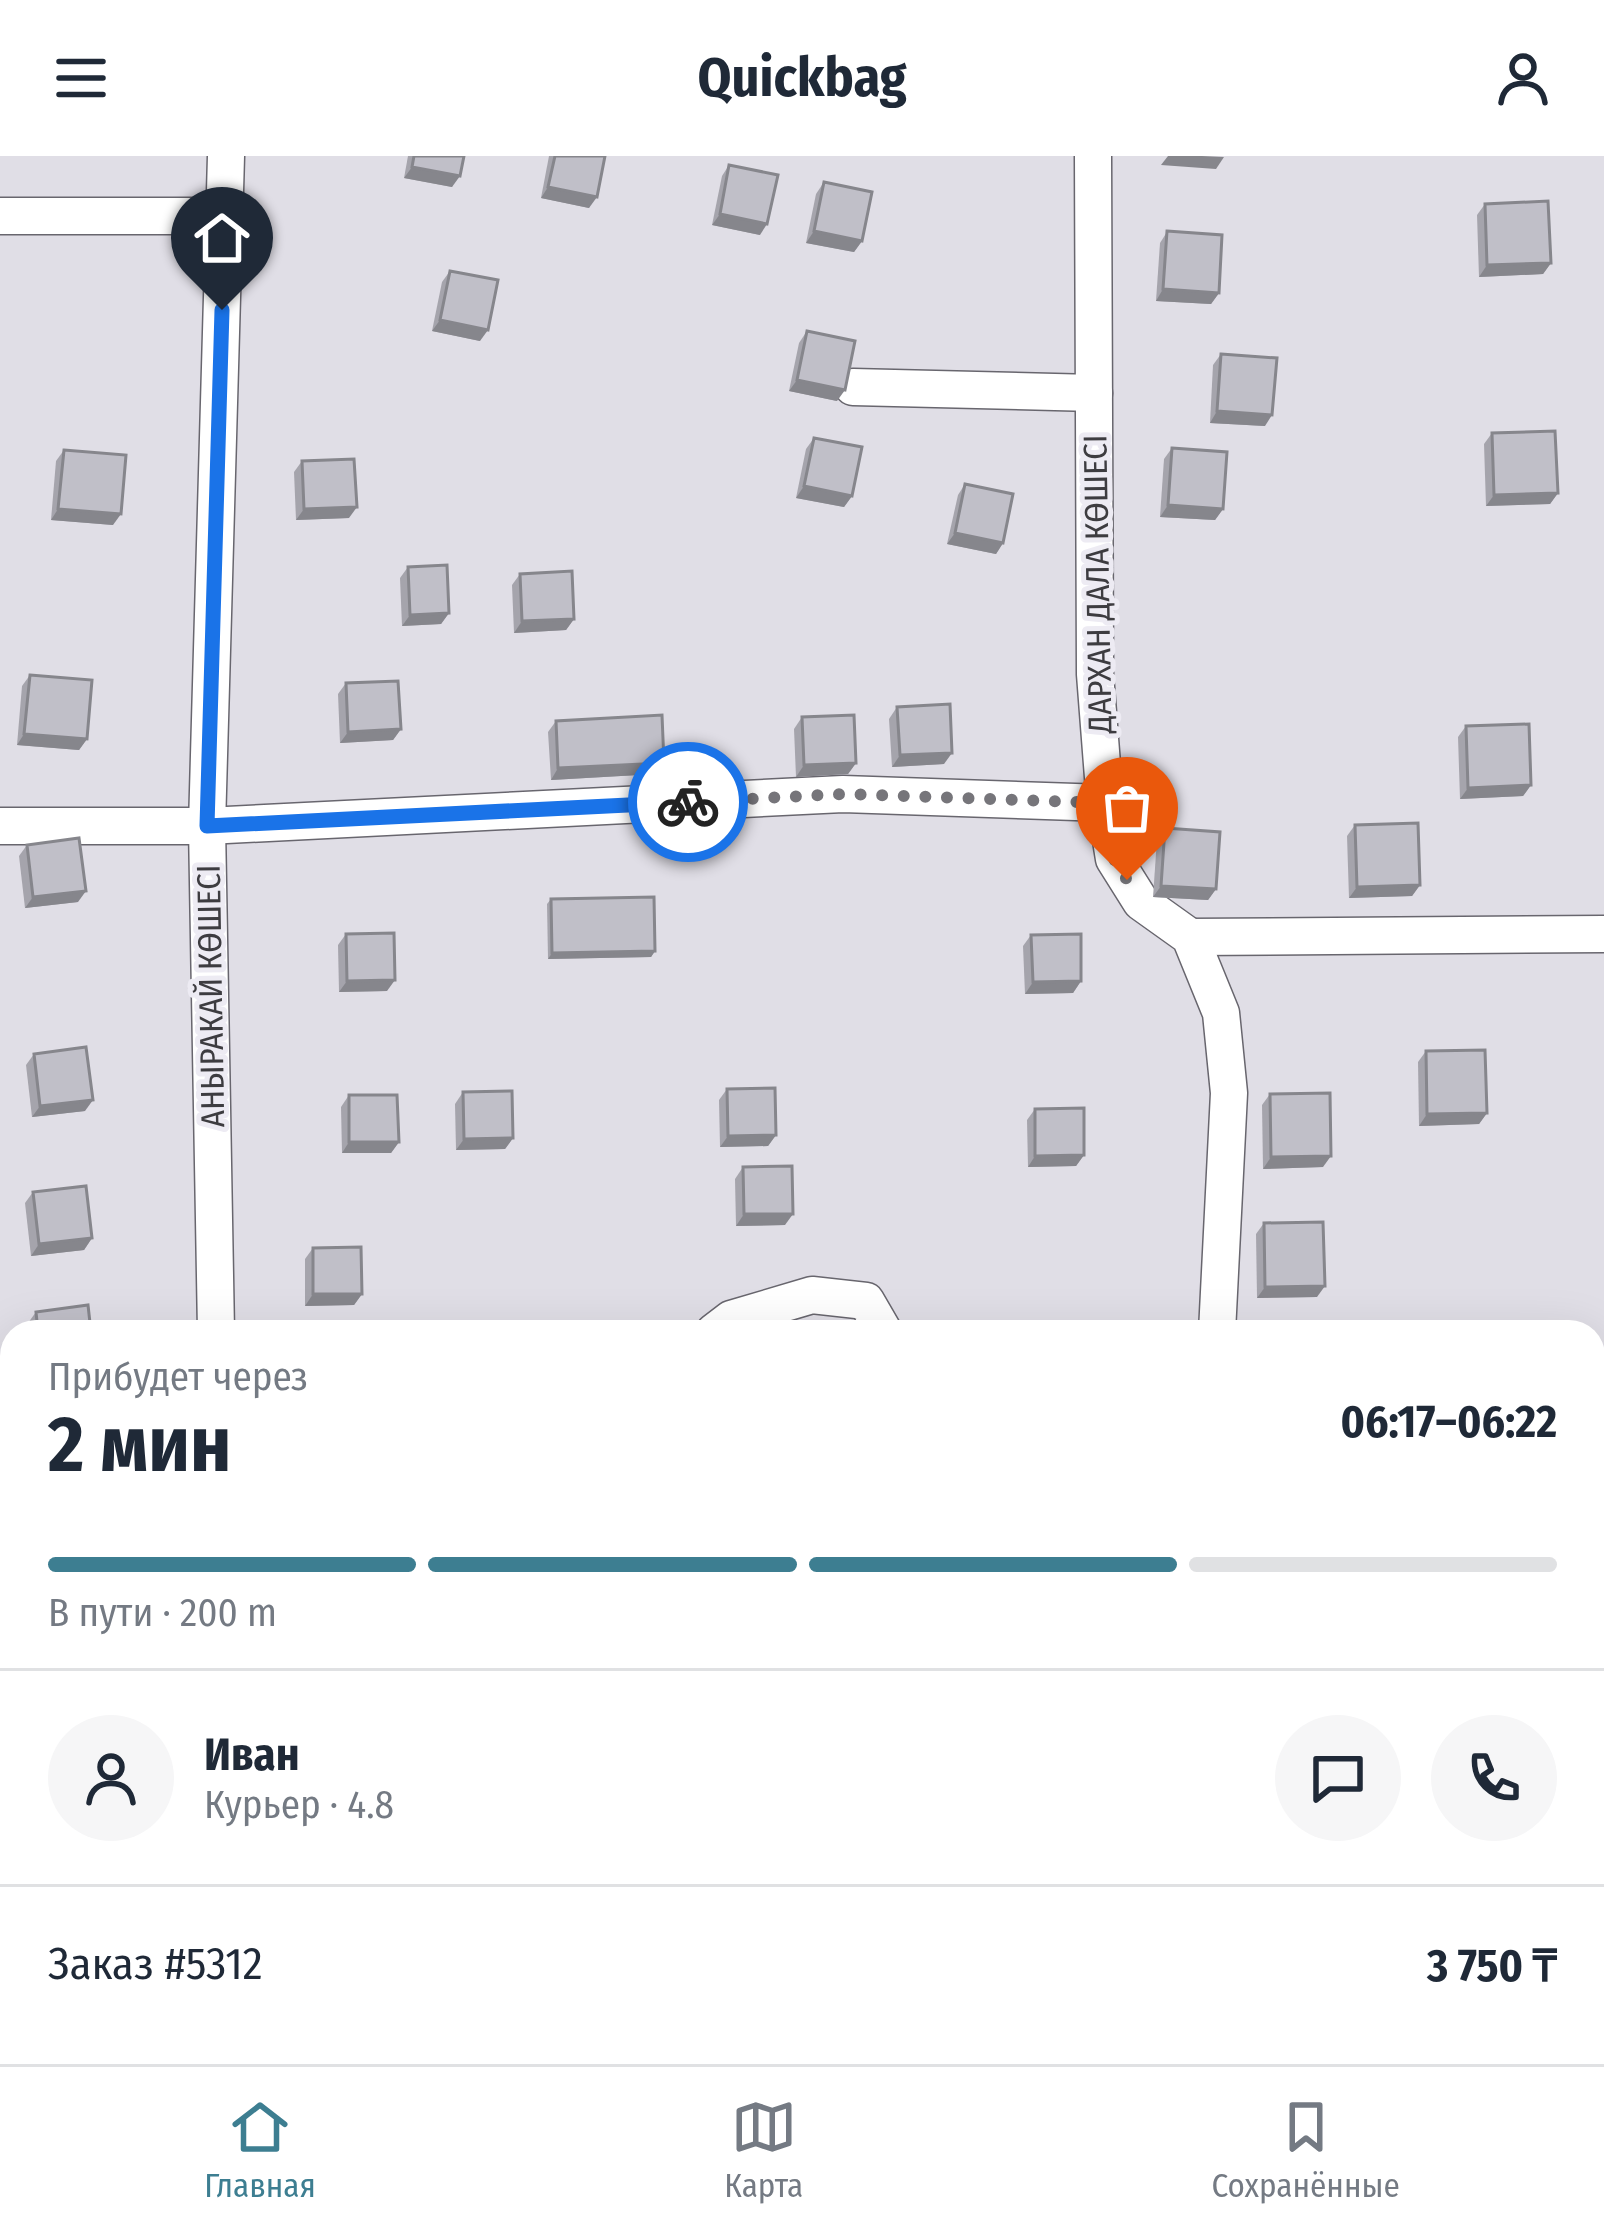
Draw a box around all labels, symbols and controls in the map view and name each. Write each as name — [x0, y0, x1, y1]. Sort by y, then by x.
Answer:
icon: menu — [48, 45, 114, 111]
icon: person — [1490, 45, 1556, 111]
text: Quickbag — [697, 46, 907, 110]
pin — [171, 187, 273, 310]
icon: home — [189, 205, 255, 271]
street label: ДАРХАН ДАЛА КӨШЕСІ — [1075, 434, 1121, 735]
courier — [628, 742, 748, 862]
pin — [1076, 757, 1178, 880]
icon: bike — [655, 769, 721, 835]
icon: bag — [1094, 775, 1160, 841]
street label: АНЫРАКАЙ КӨШЕСІ — [189, 864, 233, 1128]
text: Прибудет через — [48, 1354, 308, 1400]
text: 06:17–06:22 — [1340, 1395, 1557, 1449]
text: 2 мин — [48, 1398, 231, 1492]
text: В пути · 200 m — [48, 1590, 277, 1636]
button: person — [48, 1715, 174, 1841]
button: chat — [1275, 1715, 1401, 1841]
button: phone — [1431, 1715, 1557, 1841]
text: Иван — [204, 1728, 300, 1782]
text: Курьер · 4.8 — [204, 1782, 394, 1828]
text: Заказ #5312 — [48, 1937, 263, 1991]
text: 3 750 ₸ — [1427, 1939, 1557, 1993]
tab: Главная — [204, 2094, 316, 2206]
tab: Карта — [724, 2094, 803, 2206]
tab: Сохранённые — [1211, 2094, 1400, 2206]

